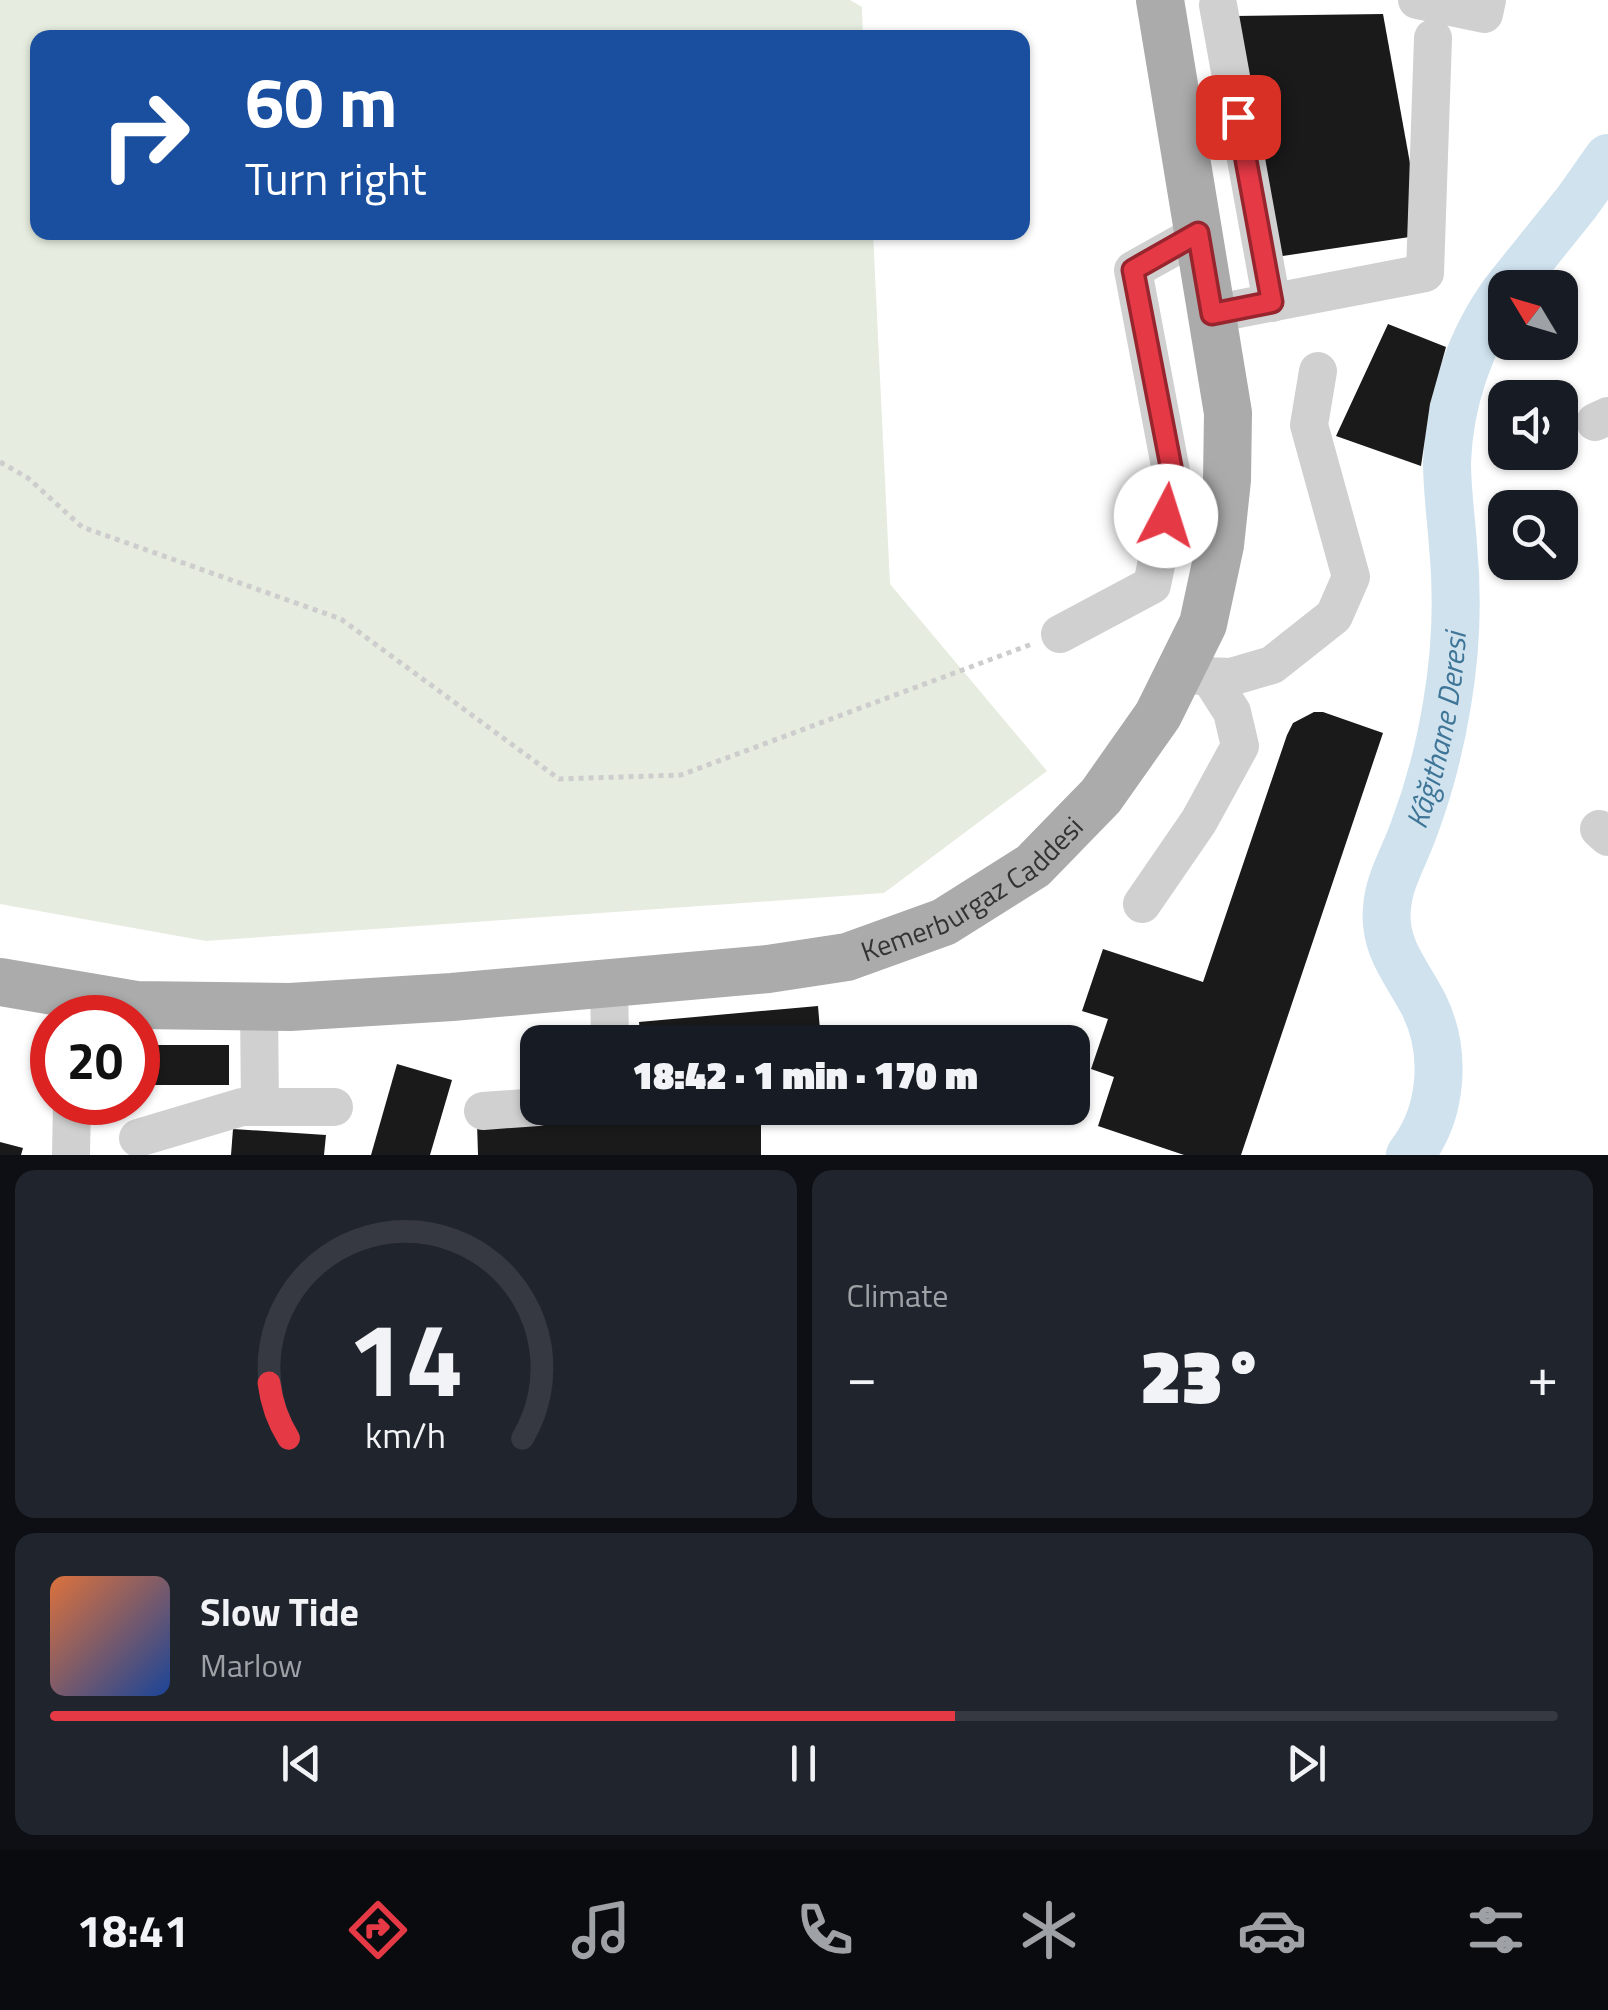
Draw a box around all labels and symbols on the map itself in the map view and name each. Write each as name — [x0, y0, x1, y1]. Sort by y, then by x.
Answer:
pin — [1196, 75, 1281, 160]
north arrow — [1488, 270, 1578, 360]
position arrow — [1114, 464, 1218, 568]
water label: Kâğıthane Deresi — [1393, 627, 1478, 835]
street label: Kemerburgaz Caddesi — [855, 806, 1092, 972]
speed limit sign: 20 — [30, 995, 160, 1125]

